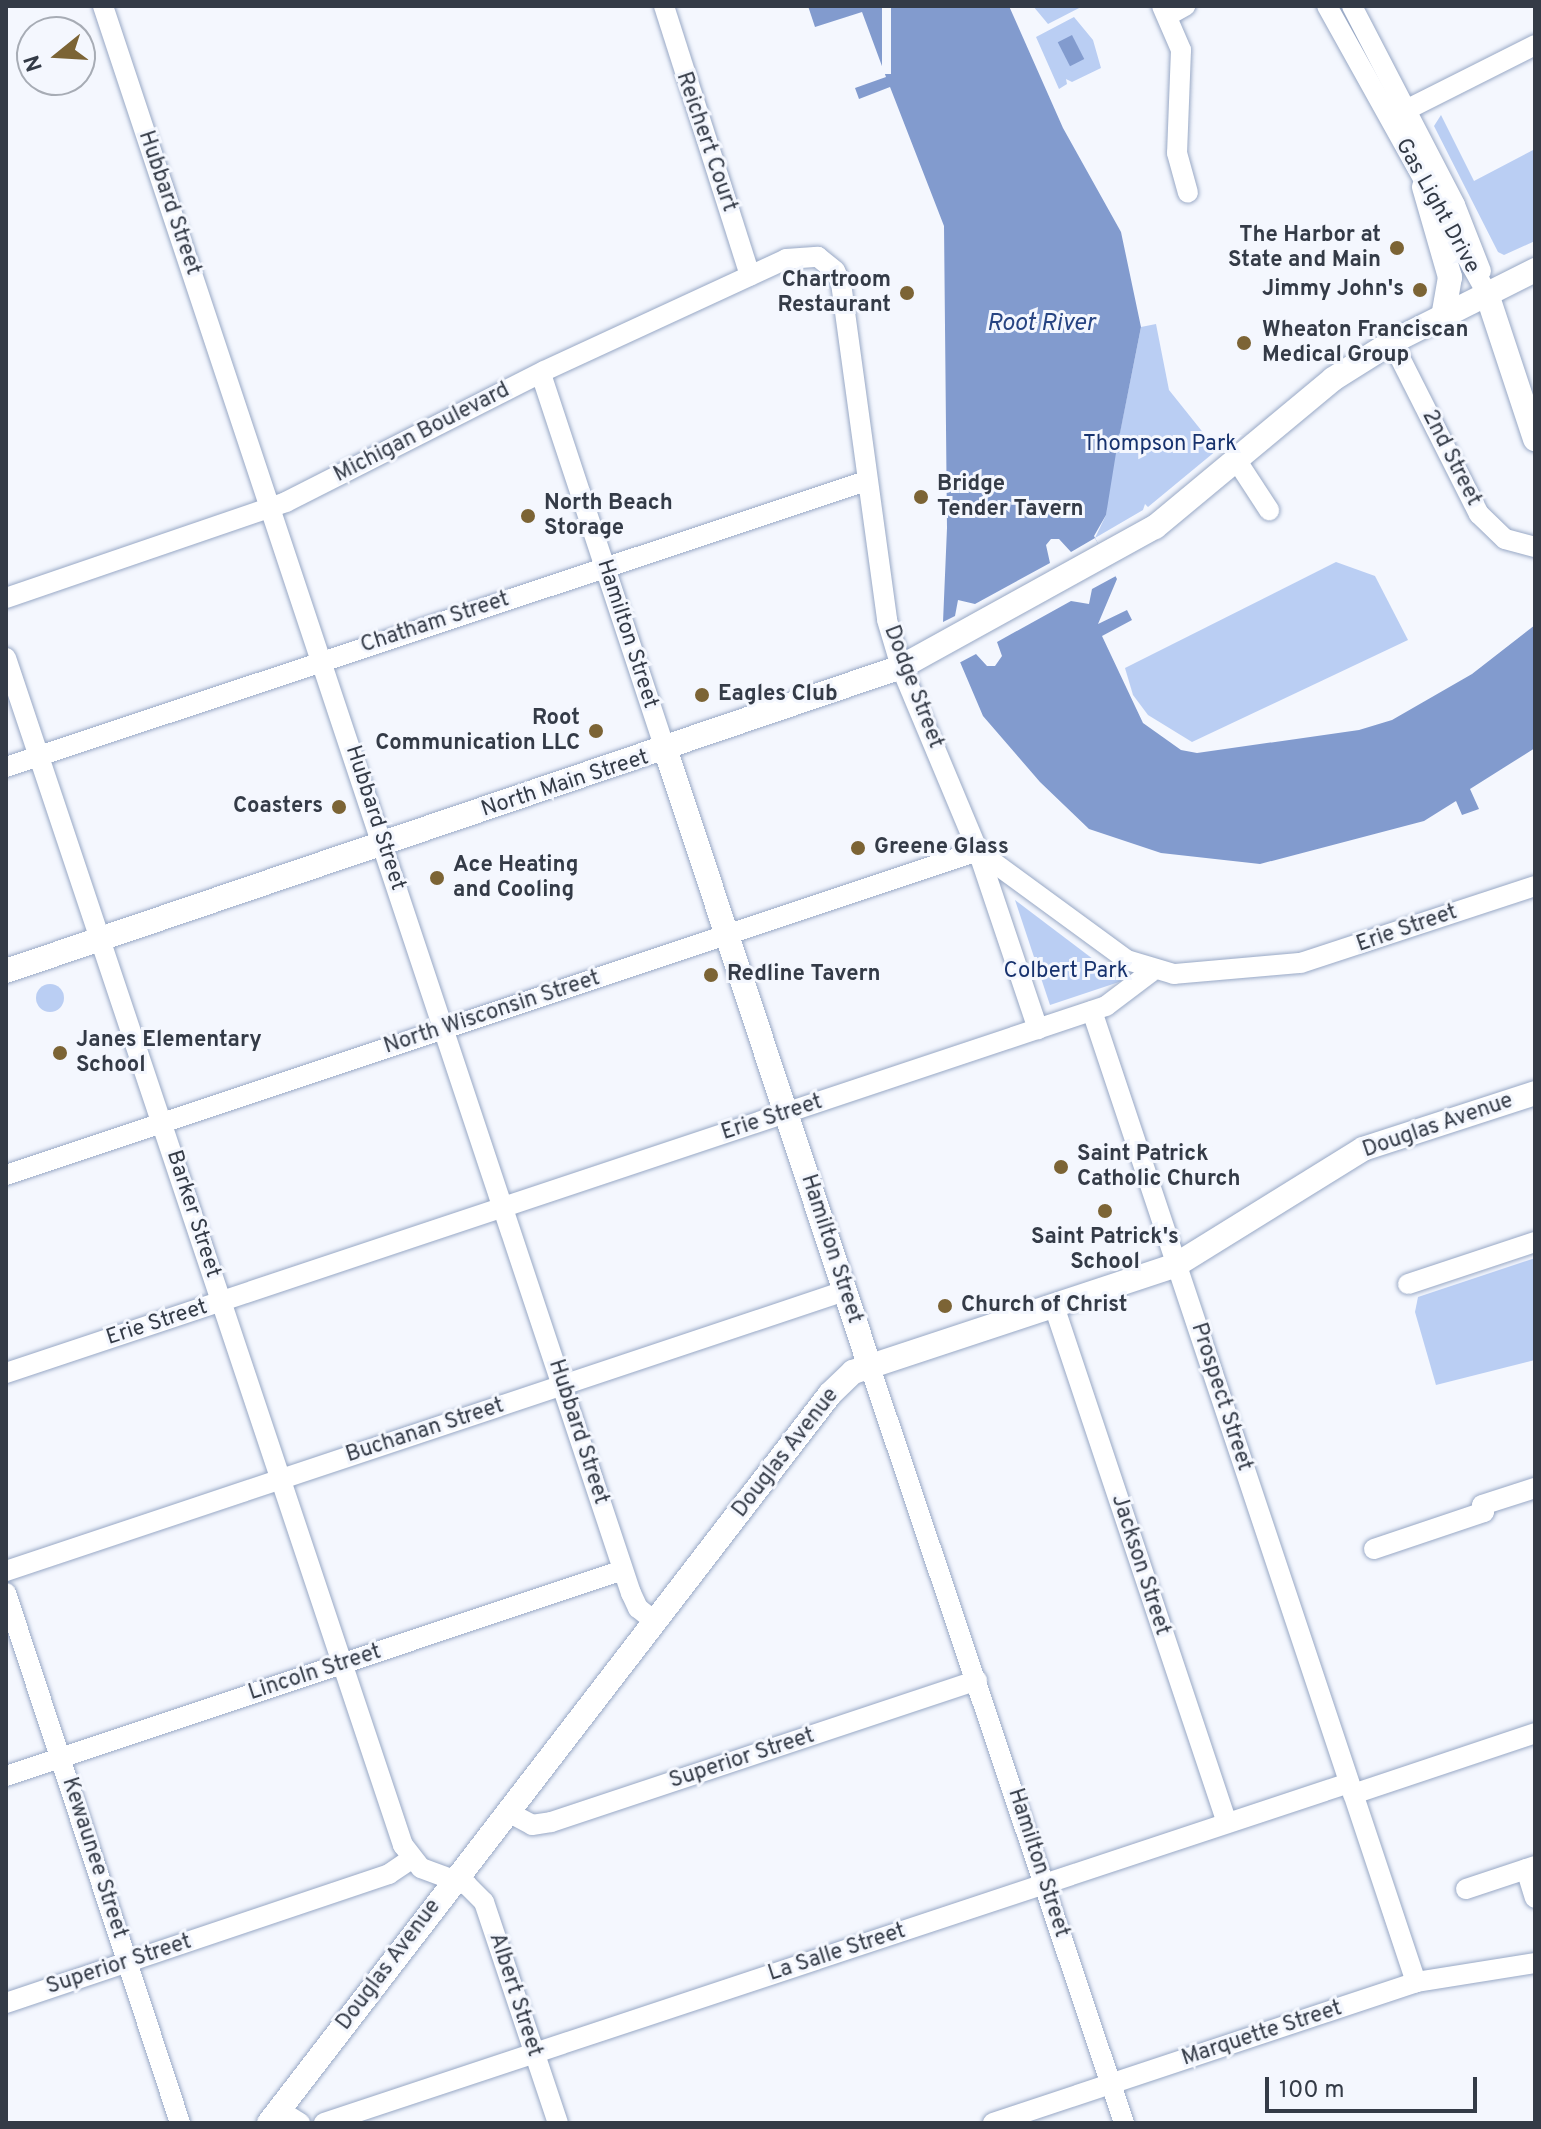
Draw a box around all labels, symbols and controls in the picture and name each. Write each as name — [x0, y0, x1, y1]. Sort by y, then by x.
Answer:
north arrow — [16, 16, 96, 96]
text: N — [19, 51, 50, 75]
street label: Reichert Court — [670, 69, 742, 215]
street label: Hubbard Street — [132, 127, 206, 279]
street label: Gas Light Drive — [1389, 134, 1485, 278]
place label: The Harbor at State and Main — [1228, 222, 1381, 274]
marker: The Harbor at State and Main — [1388, 239, 1406, 257]
place label: Chartroom Restaurant — [778, 267, 891, 318]
place label: Jimmy John's — [1262, 277, 1404, 303]
marker: Jimmy John's — [1411, 281, 1429, 299]
marker: Chartroom Restaurant — [898, 284, 916, 302]
water label: Root River — [987, 311, 1095, 339]
place label: Wheaton Franciscan Medical Group — [1262, 317, 1468, 368]
marker: Wheaton Franciscan Medical Group — [1233, 332, 1255, 354]
street label: Michigan Boulevard — [330, 377, 514, 489]
street label: 2nd Street — [1416, 406, 1486, 510]
park label: Thompson Park — [1083, 432, 1237, 458]
place label: Bridge Tender Tavern — [937, 471, 1084, 522]
marker: Bridge Tender Tavern — [912, 488, 930, 506]
place label: North Beach Storage — [544, 490, 673, 542]
marker: North Beach Storage — [519, 507, 537, 525]
street label: Hamilton Street — [591, 556, 663, 712]
street label: Chatham Street — [357, 587, 513, 659]
street label: Dodge Street — [877, 622, 949, 752]
place label: Eagles Club — [718, 682, 838, 708]
marker: Eagles Club — [693, 686, 711, 704]
place label: Root Communication LLC — [375, 705, 580, 756]
marker: Root Communication LLC — [587, 722, 605, 740]
street label: Hubbard Street — [339, 742, 411, 894]
street label: North Main Street — [478, 744, 652, 824]
place label: Coasters — [233, 794, 323, 820]
marker: Coasters — [330, 798, 348, 816]
place label: Greene Glass — [874, 835, 1009, 861]
marker: Greene Glass — [849, 839, 867, 857]
place label: Ace Heating and Cooling — [453, 852, 578, 904]
marker: Ace Heating and Cooling — [428, 869, 446, 887]
street label: Erie Street — [1353, 899, 1461, 959]
park label: Colbert Park — [1004, 959, 1128, 985]
place label: Redline Tavern — [727, 962, 880, 988]
street label: North Wisconsin Street — [380, 966, 604, 1060]
marker: Redline Tavern — [702, 966, 720, 984]
place label: Janes Elementary School — [76, 1027, 262, 1078]
marker: Janes Elementary School — [51, 1044, 69, 1062]
street label: Douglas Avenue — [1359, 1088, 1517, 1164]
street label: Erie Street — [718, 1089, 826, 1147]
place label: Saint Patrick Catholic Church — [1077, 1141, 1240, 1192]
street label: Barker Street — [160, 1147, 226, 1281]
marker: Saint Patrick Catholic Church — [1052, 1158, 1070, 1176]
street label: Hamilton Street — [795, 1171, 867, 1327]
marker: Saint Patrick's School — [1096, 1202, 1114, 1220]
place label: Saint Patrick's School — [1031, 1224, 1179, 1276]
place label: Church of Christ — [961, 1293, 1128, 1319]
street label: Erie Street — [103, 1294, 211, 1352]
marker: Church of Christ — [936, 1297, 954, 1315]
street label: Prospect Street — [1185, 1320, 1257, 1474]
street label: Hubbard Street — [542, 1356, 614, 1508]
street label: Douglas Avenue — [727, 1383, 845, 1523]
street label: Buchanan Street — [343, 1393, 507, 1469]
street label: Jackson Street — [1105, 1491, 1175, 1639]
street label: Lincoln Street — [245, 1639, 385, 1707]
street label: Superior Street — [666, 1723, 818, 1795]
street label: Kewaunee Street — [56, 1774, 132, 1942]
street label: Hamilton Street — [1002, 1785, 1074, 1941]
street label: Douglas Avenue — [331, 1894, 447, 2036]
street label: La Salle Street — [765, 1918, 909, 1988]
street label: Superior Street — [43, 1929, 195, 2001]
street label: Albert Street — [483, 1930, 547, 2060]
street label: Marquette Street — [1179, 1996, 1345, 2072]
scale bar — [1269, 2061, 1481, 2111]
text: 100 m — [1279, 2076, 1345, 2106]

